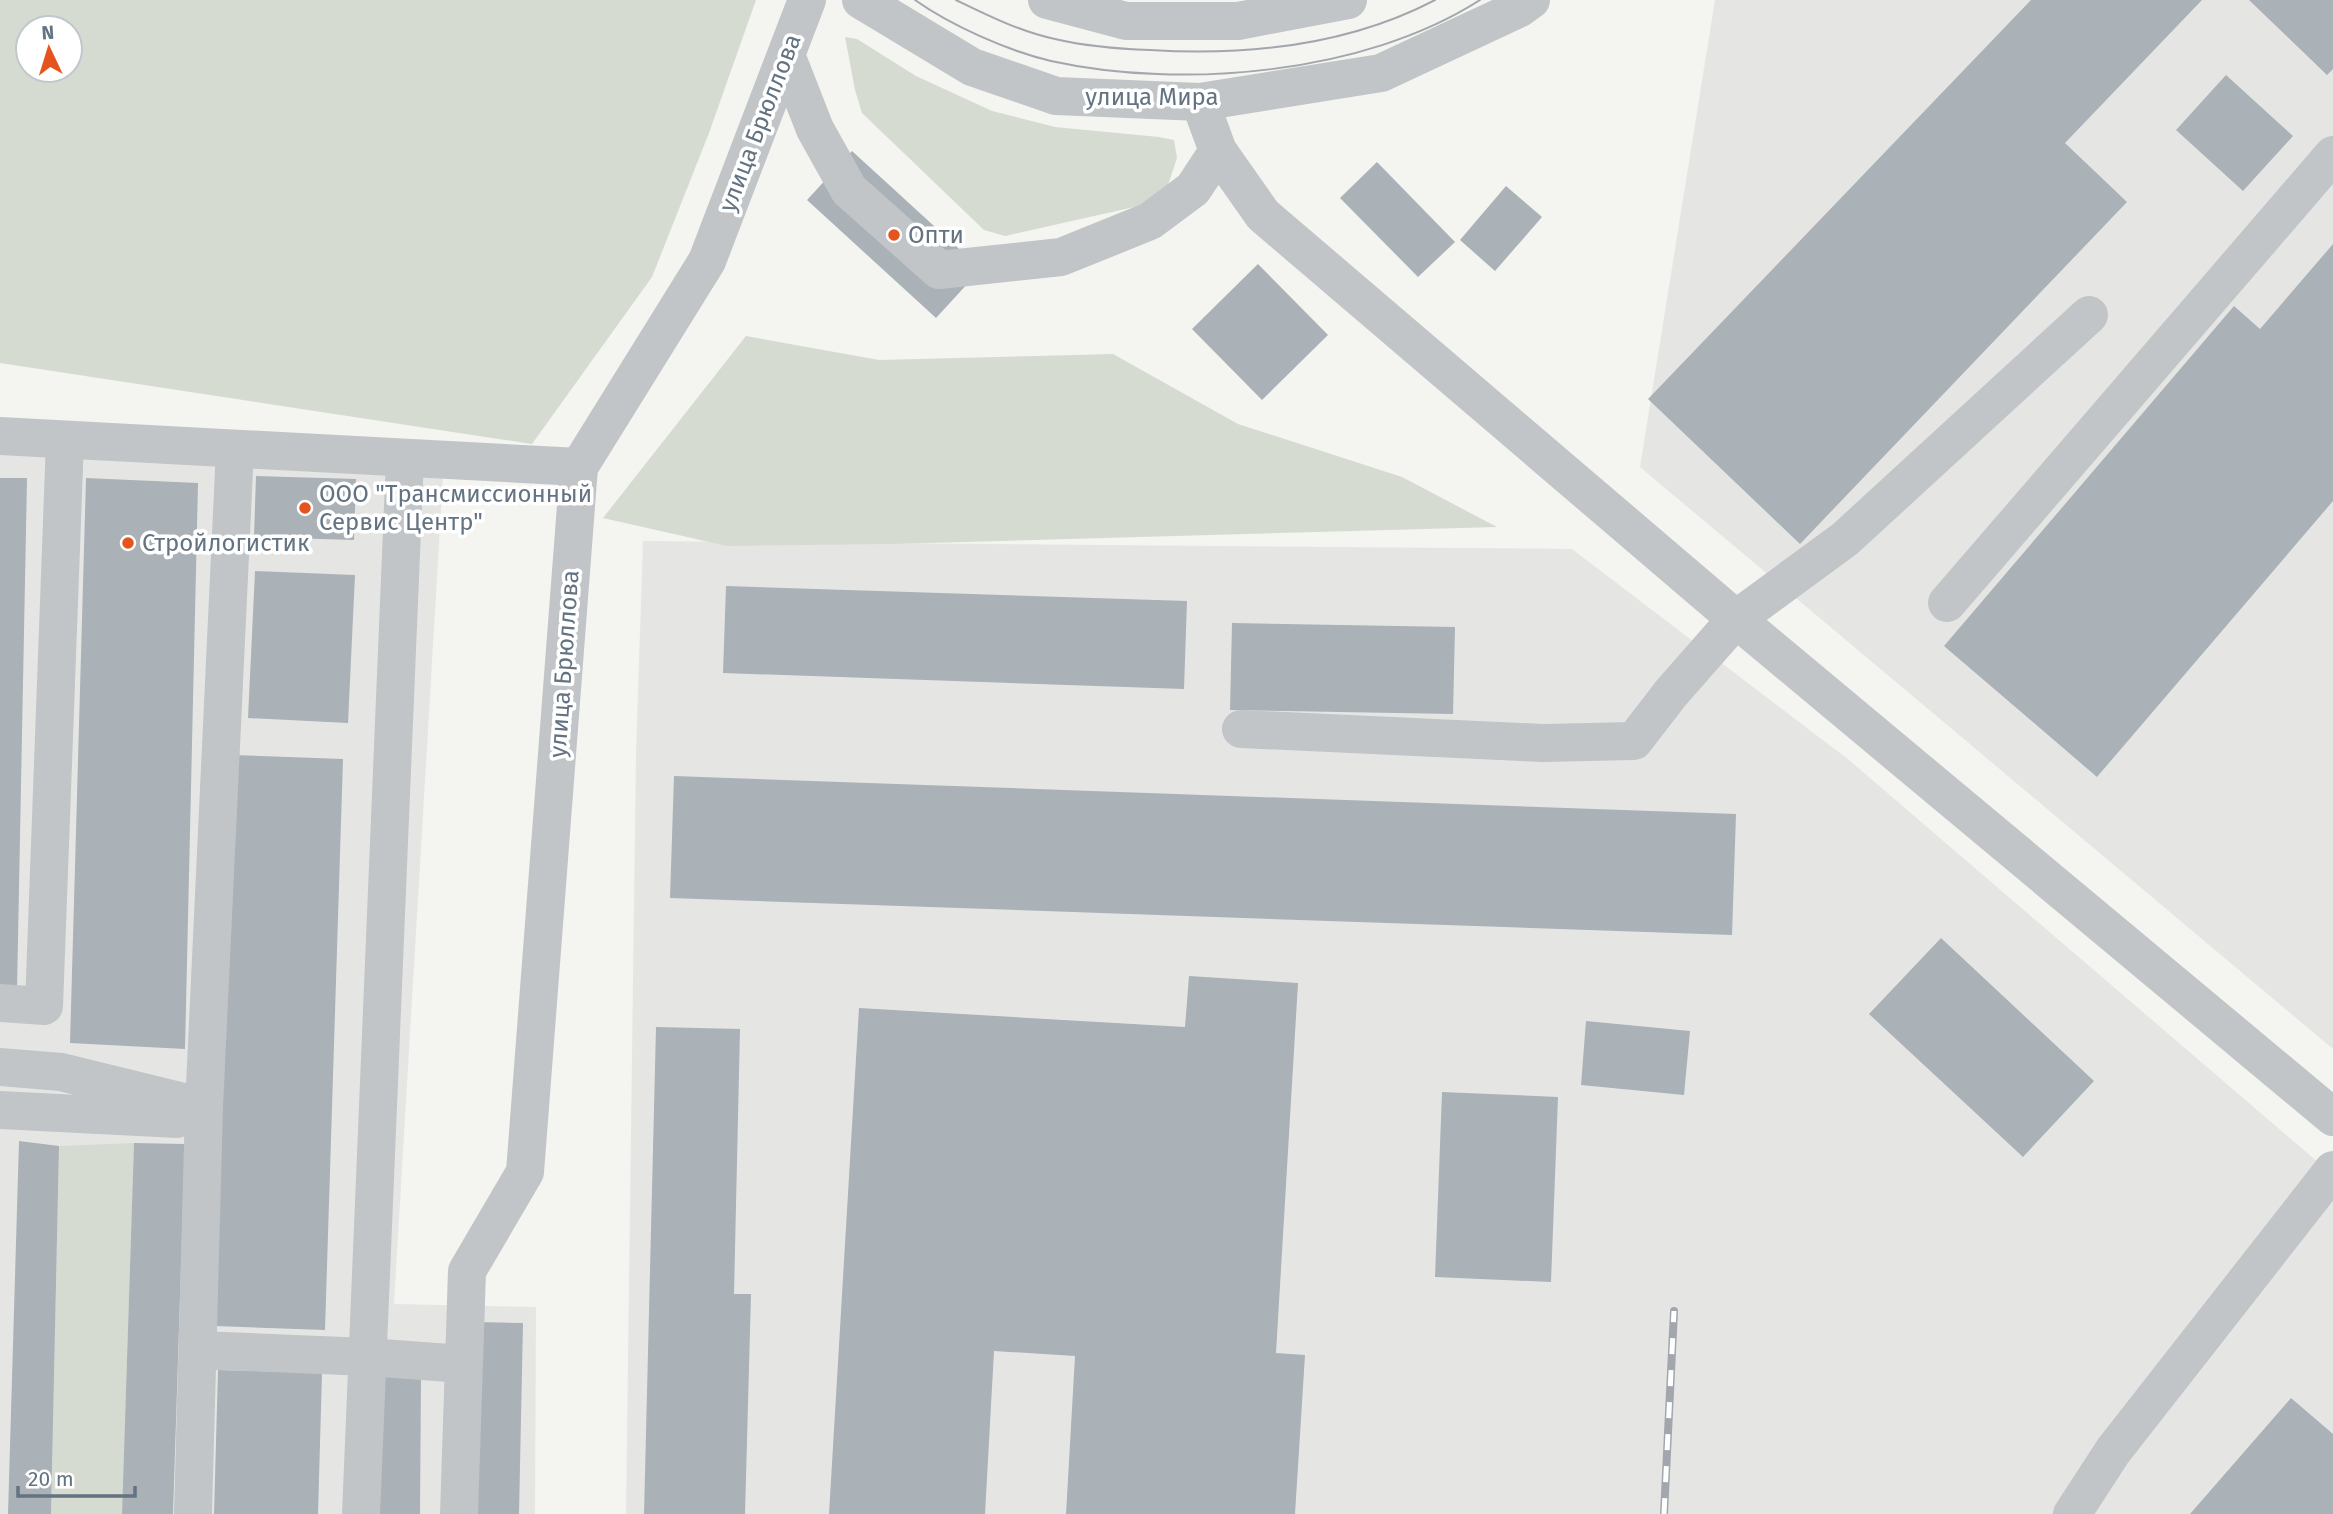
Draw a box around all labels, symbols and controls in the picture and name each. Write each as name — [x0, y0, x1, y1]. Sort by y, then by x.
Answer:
north arrow — [14, 14, 84, 84]
text: N — [41, 21, 55, 44]
street label: улица Брюллова — [713, 30, 807, 216]
street label: улица Мира — [1085, 83, 1219, 111]
place label: Опти — [908, 221, 964, 249]
marker: Опти — [886, 227, 902, 243]
place label: ООО "Трансмиссионный Сервис Центр" — [319, 480, 592, 536]
marker: ООО "Трансмиссионный Сервис Центр" — [297, 500, 313, 516]
place label: Стройлогистик — [142, 529, 310, 557]
marker: Стройлогистик — [120, 535, 136, 551]
street label: улица Брюллова — [543, 569, 585, 759]
scale bar — [18, 1454, 135, 1498]
text: 20 m — [28, 1466, 74, 1492]

